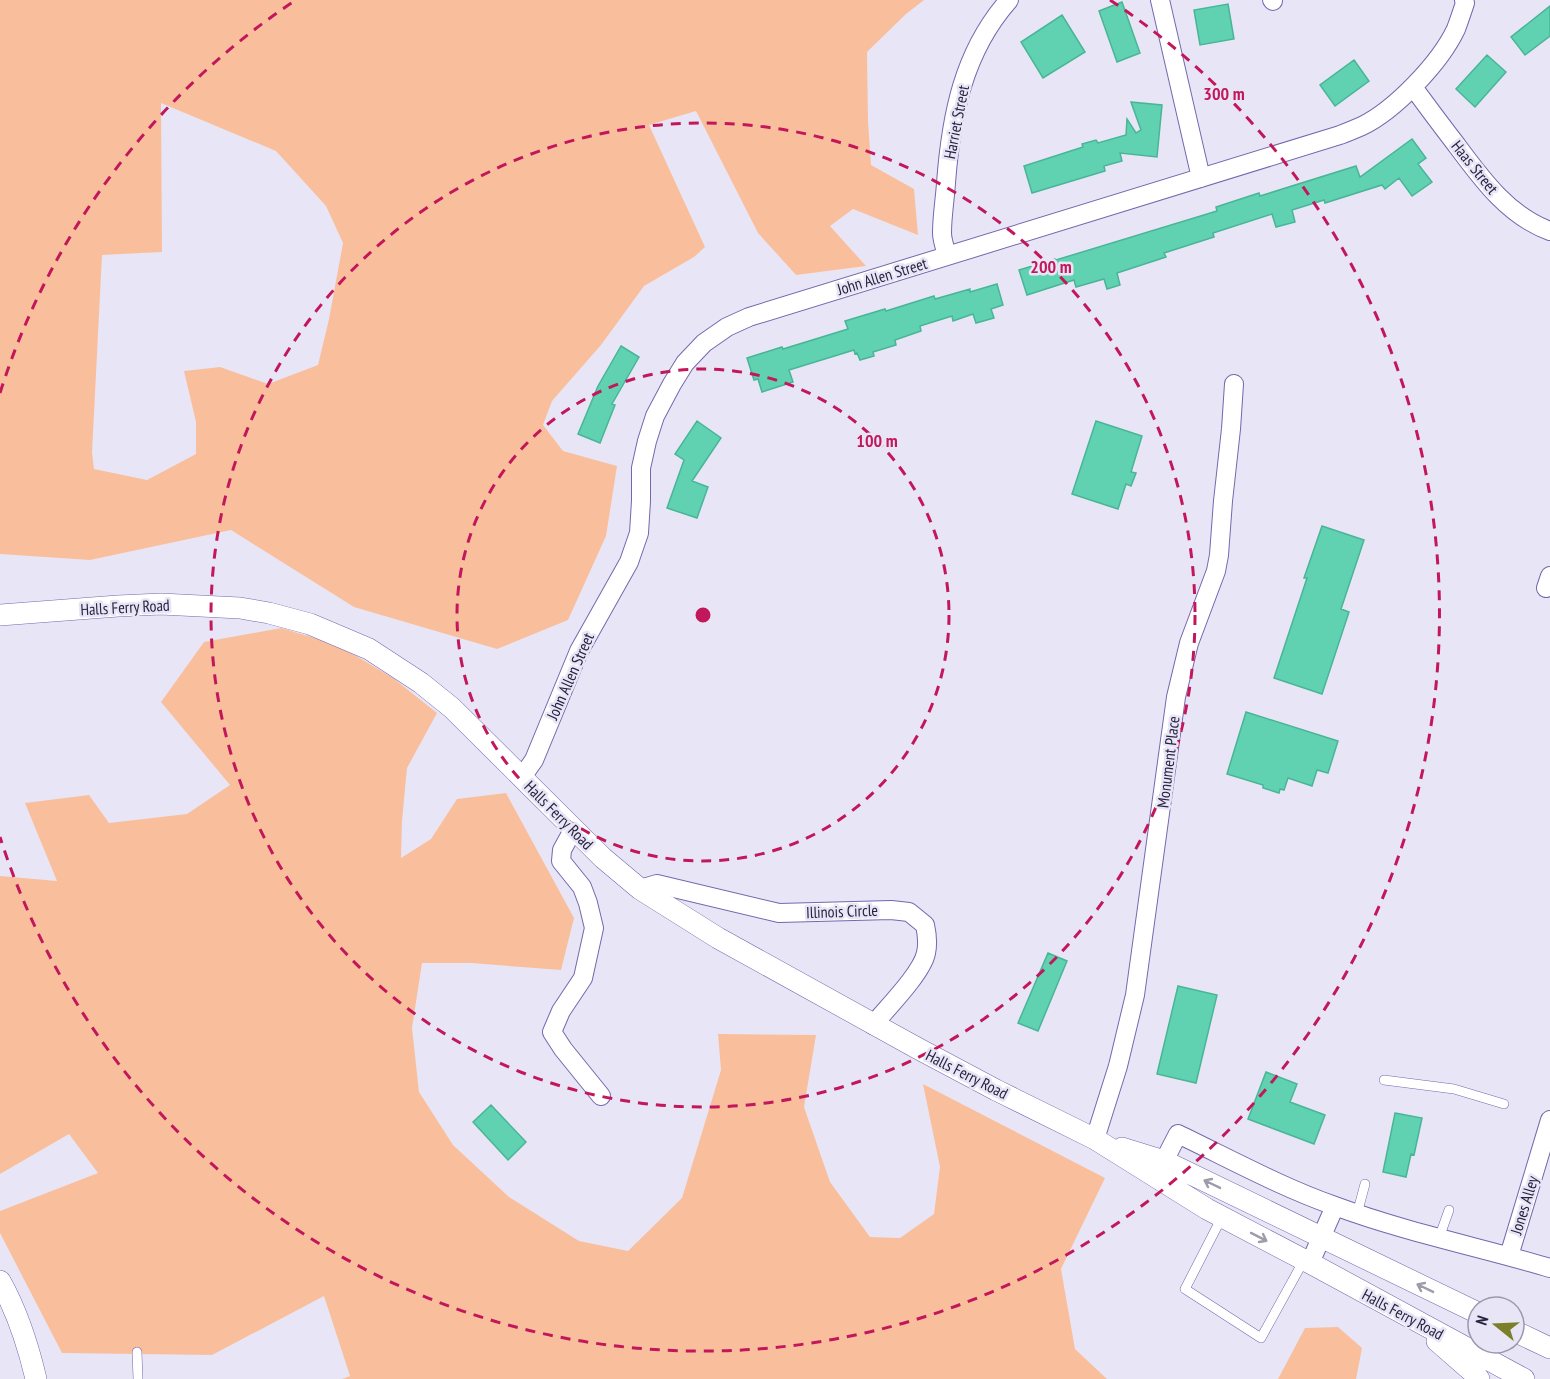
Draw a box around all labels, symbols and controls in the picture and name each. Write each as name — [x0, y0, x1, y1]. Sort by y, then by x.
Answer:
text: 300 m — [1203, 82, 1245, 105]
street label: Harriet Street — [939, 83, 973, 161]
street label: Haas Street — [1447, 136, 1503, 198]
street label: John Allen Street — [834, 253, 930, 299]
text: 200 m — [1030, 255, 1072, 278]
text: 100 m — [856, 429, 898, 452]
street label: Halls Ferry Road — [80, 595, 170, 619]
centre of rings — [693, 605, 713, 625]
street label: John Allen Street — [542, 629, 598, 723]
street label: Monument Place — [1152, 715, 1184, 809]
street label: Halls Ferry Road — [520, 776, 598, 854]
street label: Illinois Circle — [806, 900, 878, 922]
street label: Halls Ferry Road — [923, 1045, 1011, 1103]
street label: Jones Alley — [1505, 1173, 1542, 1238]
one-way arrow — [1204, 1178, 1222, 1190]
one-way arrow — [1249, 1231, 1267, 1243]
one-way arrow — [1417, 1281, 1435, 1293]
street label: Halls Ferry Road — [1359, 1284, 1447, 1344]
north arrow — [1466, 1295, 1526, 1355]
text: N — [1471, 1313, 1493, 1328]

